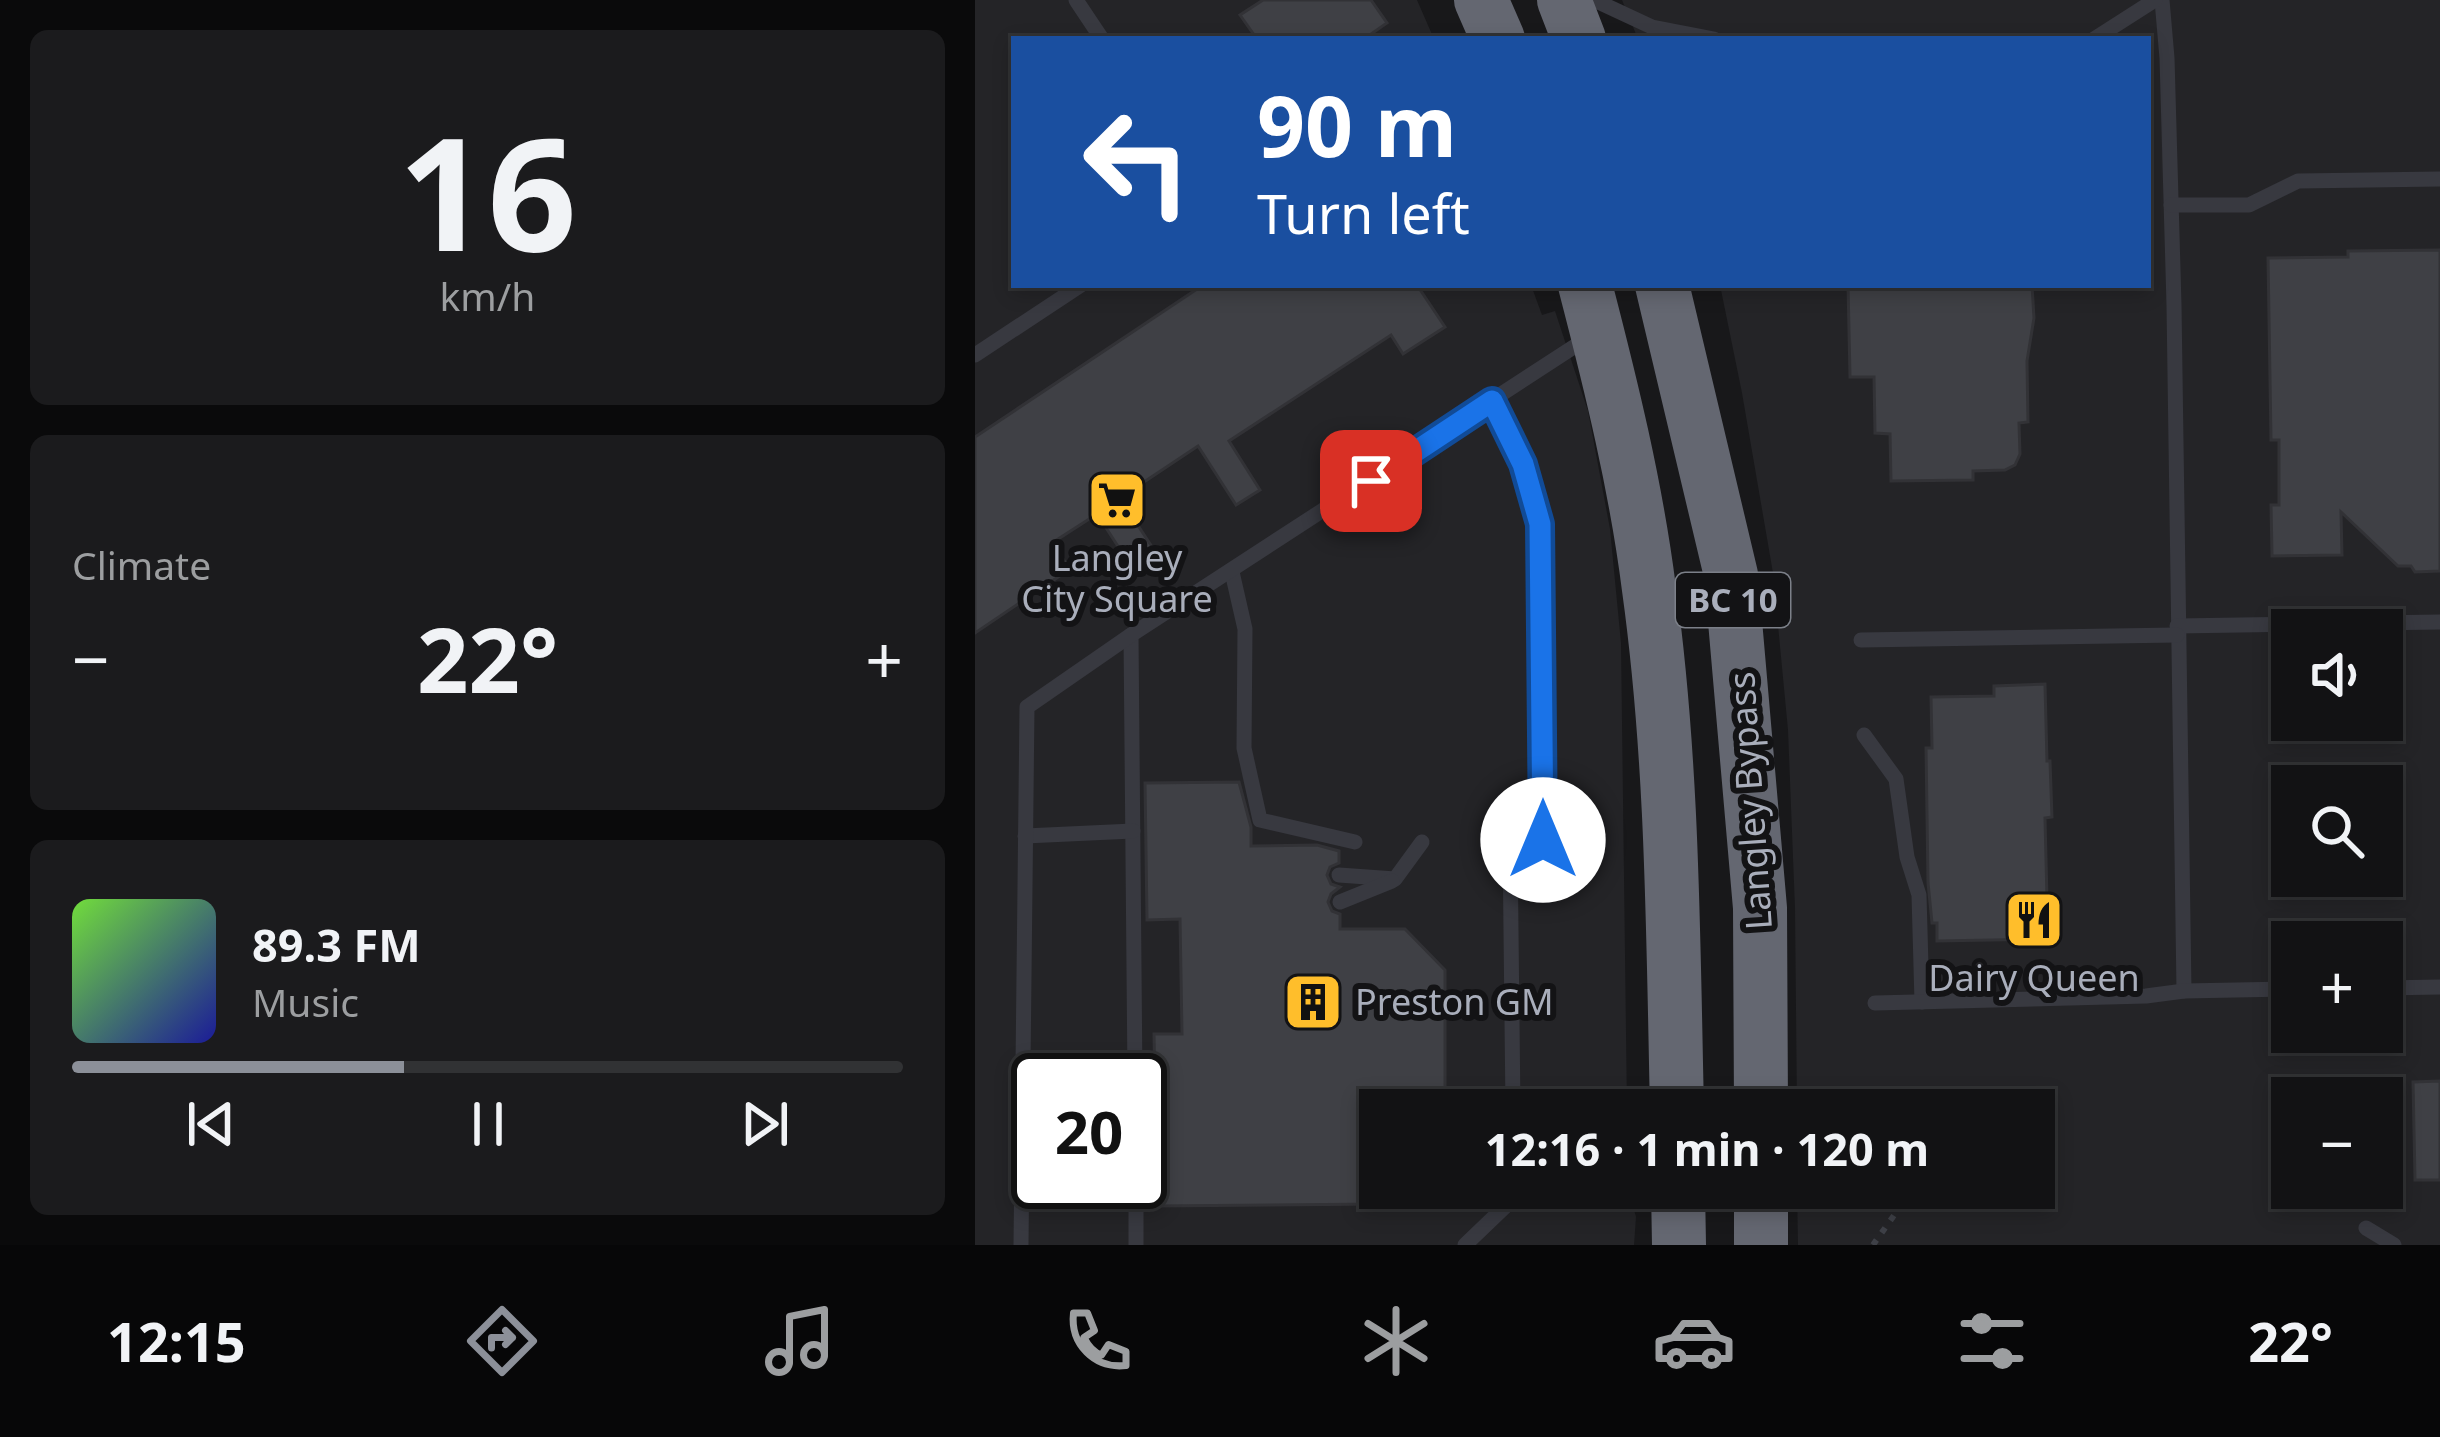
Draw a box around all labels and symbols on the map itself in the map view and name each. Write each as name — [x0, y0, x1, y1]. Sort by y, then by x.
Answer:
pin — [1320, 430, 1422, 532]
supermarket icon: Langley City Square — [1086, 469, 1148, 531]
place label: Langley City Square — [1021, 533, 1213, 623]
road number: BC 10 — [1676, 573, 1790, 627]
street label: Langley Bypass — [1716, 670, 1783, 932]
position arrow — [1480, 777, 1606, 903]
restaurant icon: Dairy Queen — [2003, 889, 2065, 951]
place label: Dairy Queen — [1928, 953, 2140, 1002]
building icon: Preston GM — [1282, 971, 1344, 1033]
place label: Preston GM — [1355, 977, 1554, 1026]
speed limit sign: 20 — [1011, 1053, 1167, 1209]

